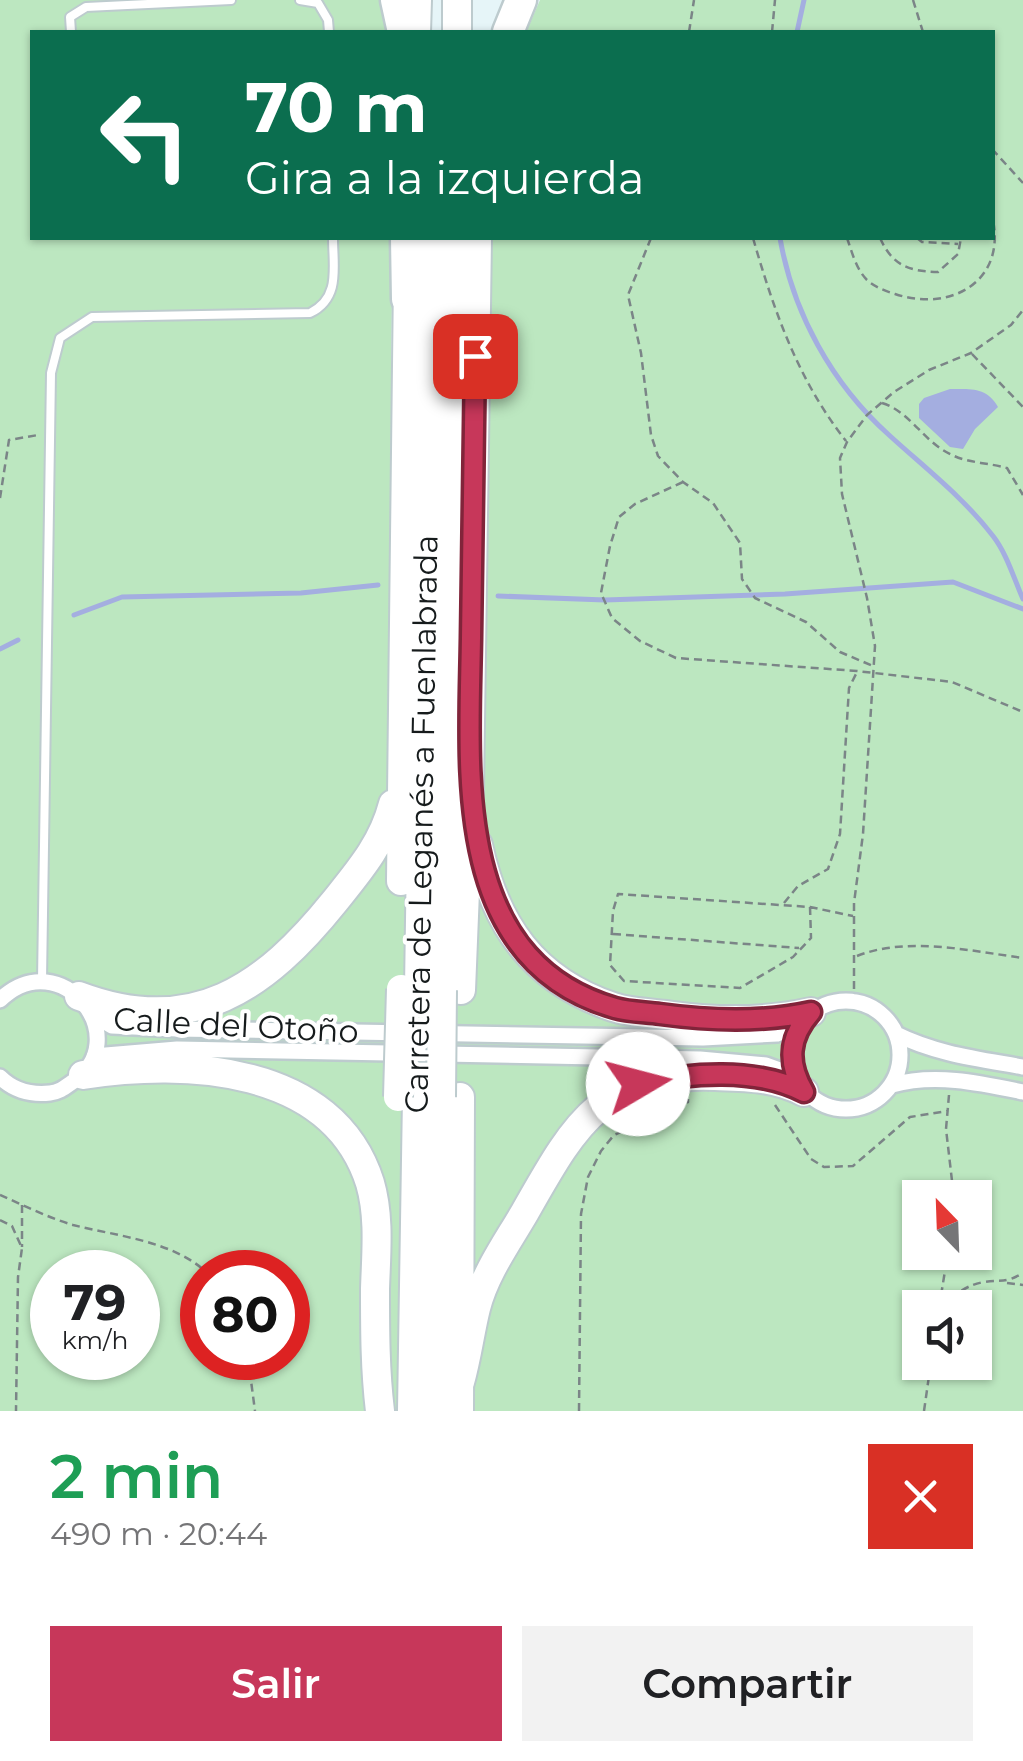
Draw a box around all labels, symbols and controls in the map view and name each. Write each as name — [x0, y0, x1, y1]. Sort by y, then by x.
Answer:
text: 70 m — [245, 64, 428, 150]
icon: left — [80, 70, 210, 200]
text: Gira a la izquierda — [245, 150, 645, 205]
pin — [433, 314, 518, 399]
icon: arrive — [448, 329, 503, 384]
street label: Carretera de Leganés a Fuenlabrada — [396, 534, 446, 1114]
street label: Calle del Otoño — [112, 999, 360, 1051]
position arrow — [586, 1032, 690, 1136]
north arrow — [902, 1180, 992, 1270]
map controls — [902, 1180, 992, 1380]
speed limit sign: 80 — [180, 1250, 310, 1380]
text: 79 — [64, 1272, 126, 1333]
button: sound — [902, 1290, 992, 1380]
text: km/h — [62, 1325, 128, 1355]
text: 2 min — [50, 1440, 223, 1513]
button: close — [868, 1444, 973, 1549]
text: 490 m · 20:44 — [50, 1514, 267, 1553]
button: Salir — [50, 1626, 502, 1741]
button: Compartir — [522, 1626, 973, 1741]

